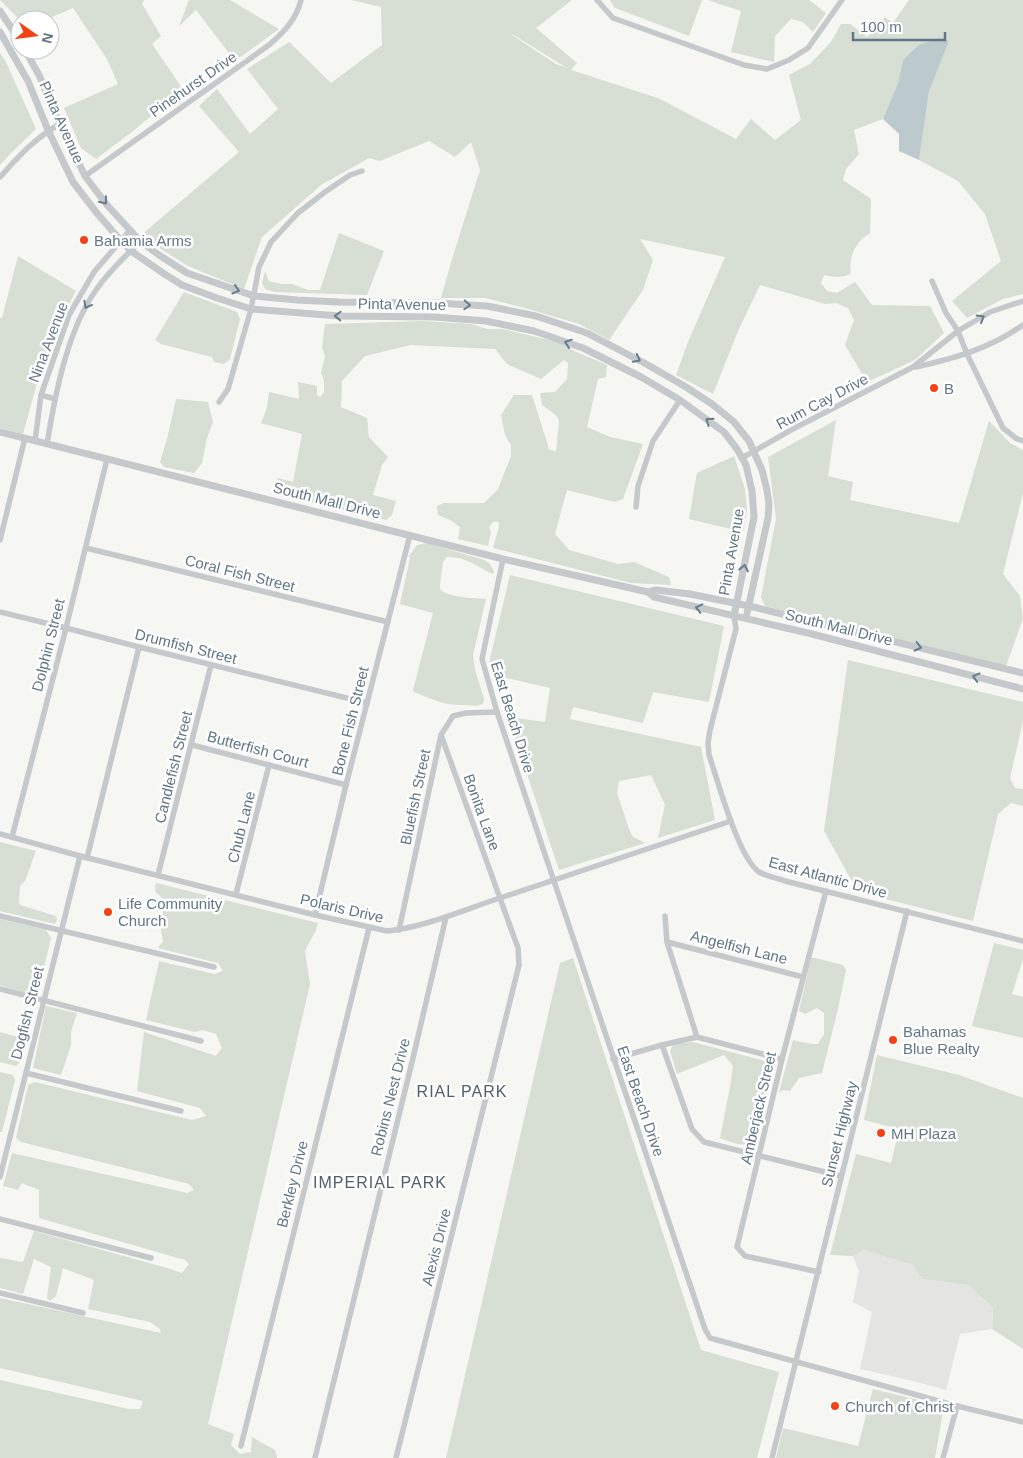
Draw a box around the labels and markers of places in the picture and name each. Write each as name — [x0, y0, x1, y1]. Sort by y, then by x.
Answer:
place label: Bahamia Arms — [94, 232, 192, 249]
marker: Bahamia Arms — [78, 234, 90, 246]
place label: B — [944, 380, 954, 397]
marker: B — [928, 382, 940, 394]
place label: Life Community Church — [118, 895, 223, 929]
marker: Life Community Church — [102, 906, 114, 918]
place label: Bahamas Blue Realty — [903, 1023, 980, 1057]
marker: Bahamas Blue Realty — [887, 1034, 899, 1046]
place label: MH Plaza — [891, 1125, 957, 1142]
marker: MH Plaza — [875, 1127, 887, 1139]
place label: Church of Christ — [845, 1398, 954, 1415]
marker: Church of Christ — [829, 1400, 841, 1412]

